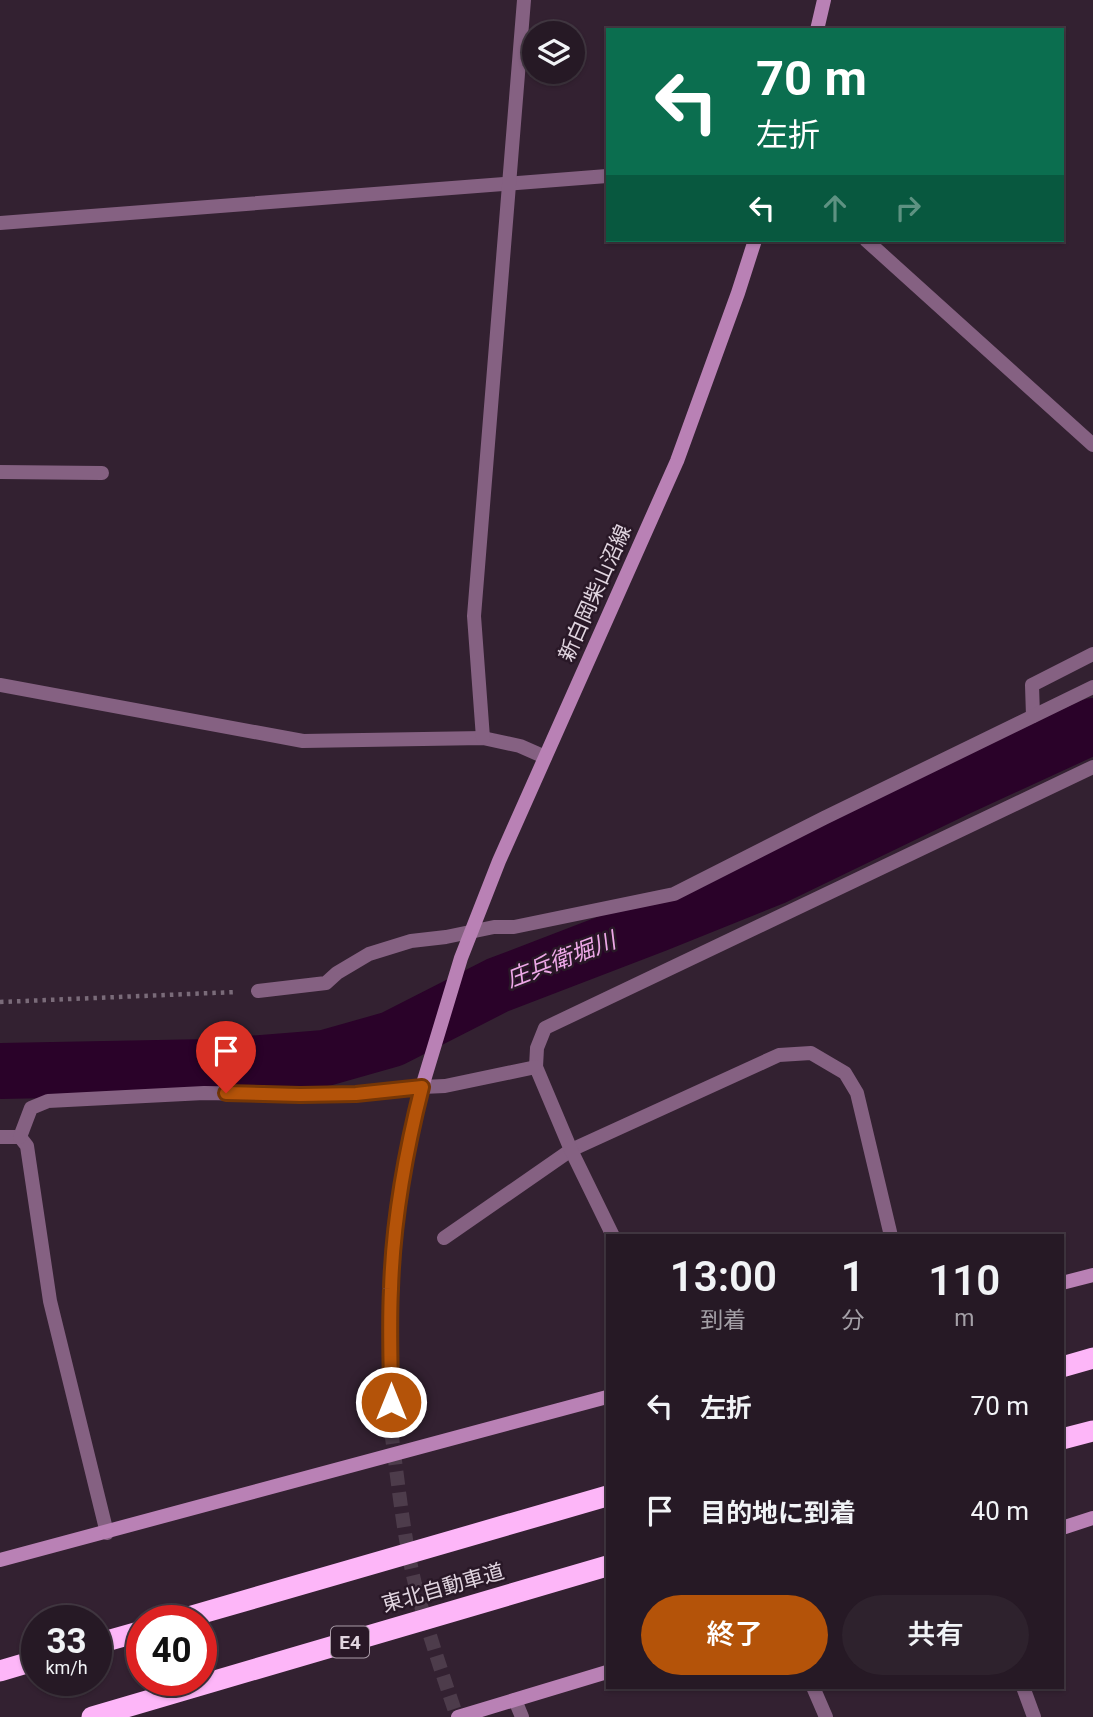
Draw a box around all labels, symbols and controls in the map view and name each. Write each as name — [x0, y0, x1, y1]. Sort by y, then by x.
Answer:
map controls — [522, 21, 585, 84]
button: layers — [522, 21, 585, 84]
text: 70 m — [756, 50, 867, 107]
icon: left — [641, 56, 732, 147]
text: 左折 — [756, 116, 820, 154]
icon: left — [743, 189, 781, 227]
icon: ahead — [816, 189, 854, 227]
icon: right — [889, 189, 927, 227]
street label: 新白岡柴山沼線 — [554, 521, 636, 665]
water label: 庄兵衛堀川 — [502, 926, 622, 993]
pin — [196, 1021, 256, 1093]
icon: arrive — [207, 1032, 245, 1070]
text: 13:00 — [670, 1252, 777, 1301]
text: 1 — [841, 1252, 865, 1301]
text: 110 — [928, 1256, 1000, 1305]
text: m — [954, 1305, 974, 1332]
text: 到着 — [700, 1307, 746, 1334]
text: 分 — [841, 1307, 864, 1334]
position arrow — [354, 1365, 428, 1439]
icon: left — [641, 1387, 679, 1425]
text: 70 m — [971, 1391, 1029, 1421]
text: 左折 — [700, 1393, 752, 1423]
icon: arrive — [641, 1492, 679, 1530]
text: 40 m — [971, 1496, 1029, 1526]
text: 目的地に到着 — [700, 1498, 856, 1528]
street label: 東北自動車道 — [379, 1559, 507, 1617]
button: 終了 — [641, 1595, 828, 1675]
button: 共有 — [842, 1595, 1029, 1675]
speed limit sign: 40 — [126, 1605, 217, 1696]
text: 33 — [46, 1621, 87, 1662]
road number: E4 — [331, 1626, 369, 1658]
text: km/h — [45, 1657, 88, 1678]

